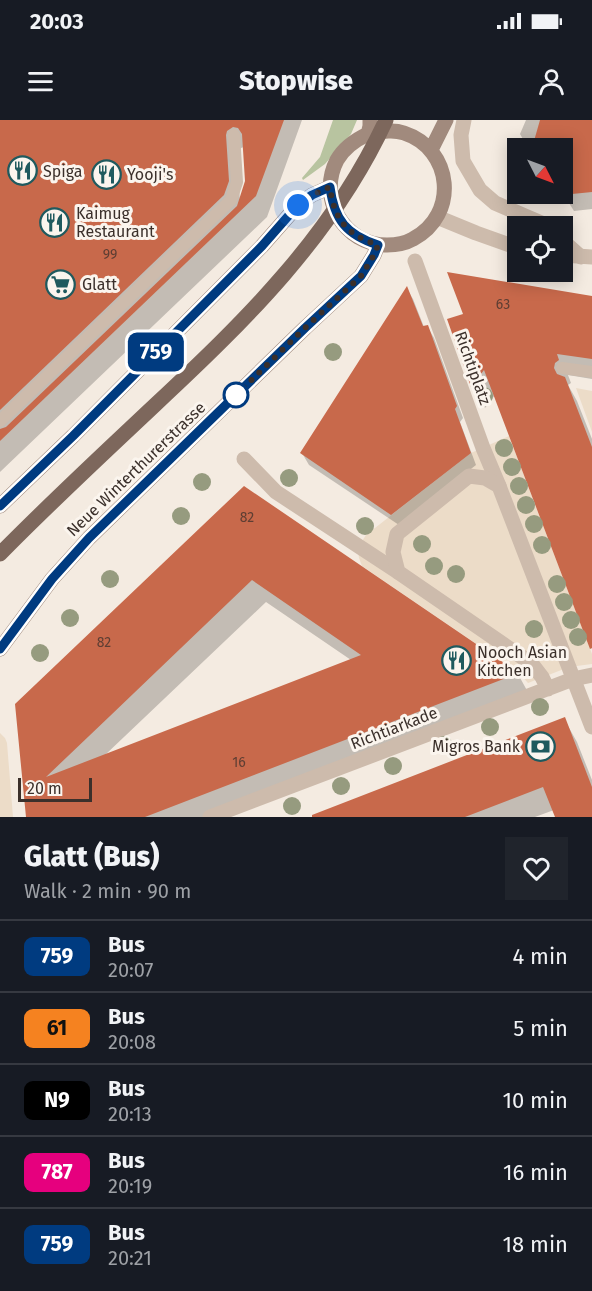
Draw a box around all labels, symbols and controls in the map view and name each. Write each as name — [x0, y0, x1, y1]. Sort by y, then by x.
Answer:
text: 20:03 — [30, 8, 84, 35]
icon: menu — [24, 65, 57, 98]
text: Stopwise — [239, 65, 353, 97]
icon: person — [535, 65, 568, 98]
north arrow — [507, 138, 573, 204]
map controls — [507, 138, 573, 282]
restaurant icon: Spiga — [6, 155, 38, 187]
restaurant icon: Yooji's — [90, 158, 122, 190]
place label: Spiga — [43, 162, 82, 181]
place label: Yooji's — [127, 165, 173, 184]
your location — [283, 190, 313, 220]
place label: Kaimug Restaurant — [76, 204, 155, 241]
restaurant icon: Kaimug Restaurant — [39, 206, 71, 238]
button: locate — [507, 216, 573, 282]
house number: 99 — [103, 246, 117, 263]
supermarket icon: Glatt — [45, 268, 77, 300]
place label: Glatt — [82, 275, 117, 294]
house number: 63 — [496, 296, 510, 313]
street label: Richtiplatz — [451, 329, 495, 407]
line badge: 759 — [122, 332, 190, 372]
text: 759 — [140, 339, 172, 365]
unlabelled marker — [223, 382, 249, 408]
street label: Neue Winterthurerstrasse — [63, 398, 209, 540]
house number: 82 — [240, 509, 254, 526]
house number: 82 — [97, 634, 111, 651]
place label: Nooch Asian Kitchen — [477, 643, 567, 680]
restaurant icon: Nooch Asian Kitchen — [440, 645, 472, 677]
street label: Richtiarkade — [348, 703, 440, 753]
bank icon: Migros Bank — [525, 730, 557, 762]
place label: Migros Bank — [432, 737, 521, 756]
house number: 16 — [232, 754, 246, 771]
scale bar — [18, 775, 92, 802]
text: 20 m — [27, 779, 62, 798]
button: heart — [505, 837, 568, 900]
text: Glatt (Bus) — [24, 840, 159, 873]
text: Walk · 2 min · 90 m — [24, 879, 191, 903]
text: Bus — [108, 931, 145, 958]
text: 759 — [41, 943, 73, 969]
text: 4 min — [513, 943, 568, 970]
text: 20:07 — [108, 958, 154, 982]
text: Bus — [108, 1003, 145, 1030]
text: 61 — [47, 1015, 67, 1041]
text: 5 min — [513, 1015, 568, 1042]
text: 20:08 — [108, 1030, 156, 1054]
text: Bus — [108, 1075, 145, 1102]
text: N9 — [44, 1087, 70, 1113]
text: 10 min — [502, 1087, 568, 1114]
text: 20:13 — [108, 1102, 152, 1126]
text: Bus — [108, 1147, 145, 1174]
text: 787 — [41, 1159, 73, 1185]
text: 16 min — [503, 1159, 568, 1186]
text: 20:19 — [108, 1174, 152, 1198]
text: Bus — [108, 1219, 145, 1246]
text: 759 — [41, 1231, 73, 1257]
text: 18 min — [503, 1231, 568, 1258]
text: 20:21 — [108, 1246, 152, 1270]

